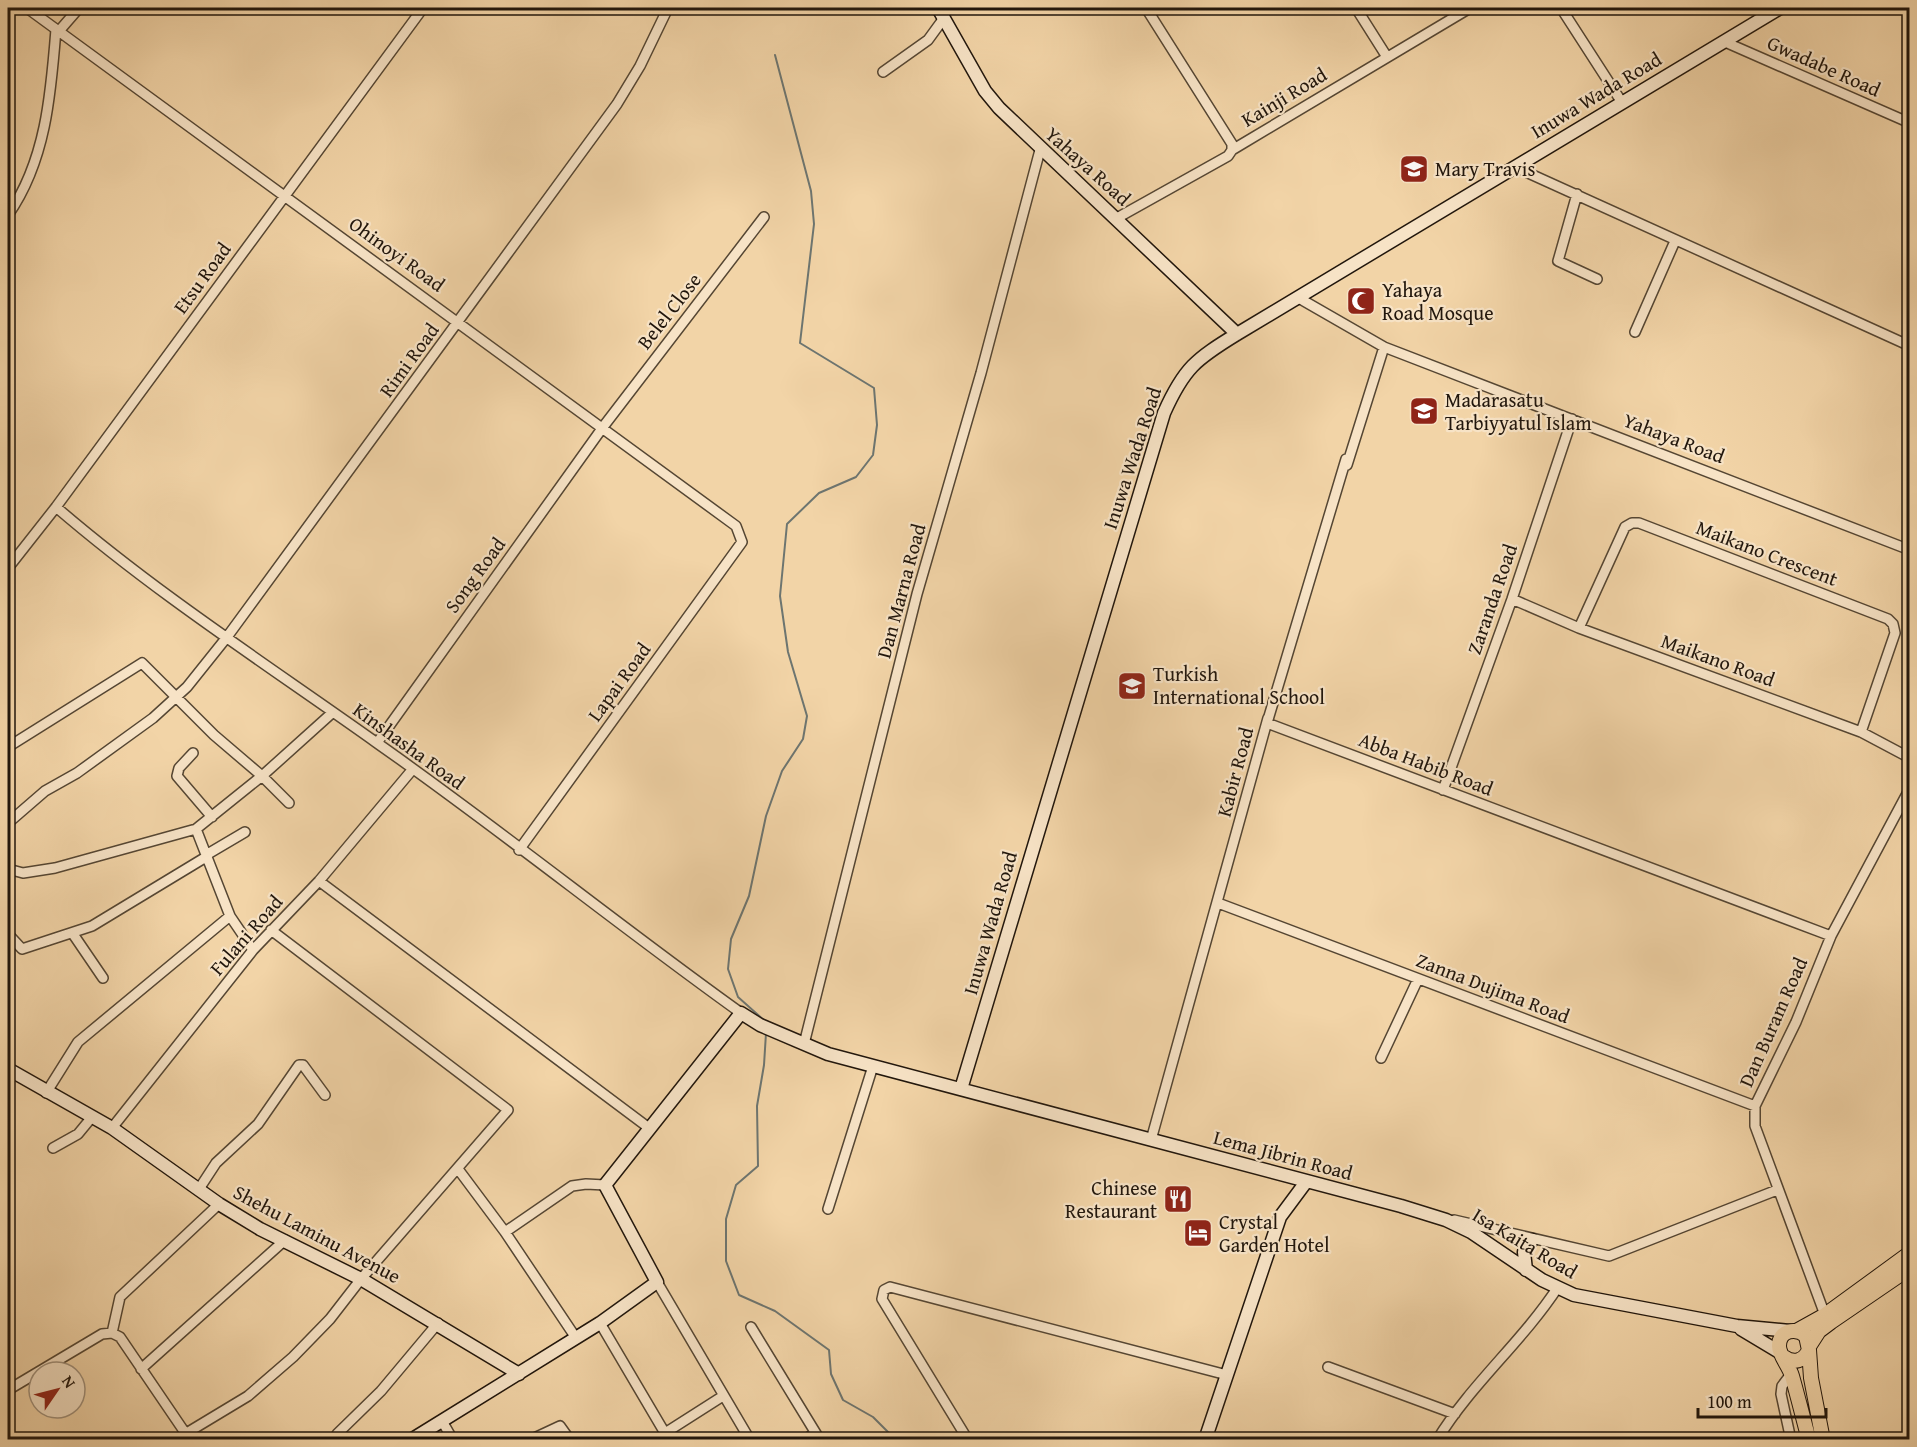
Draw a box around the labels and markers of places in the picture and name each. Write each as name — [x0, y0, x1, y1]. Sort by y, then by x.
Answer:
school or university icon: Mary Travis — [1398, 153, 1430, 185]
place label: Mary Travis — [1435, 154, 1535, 183]
place label: Yahaya Road Mosque — [1382, 275, 1494, 327]
mosque icon: Yahaya Road Mosque — [1345, 285, 1377, 317]
place label: Madarasatu Tarbiyyatul Islam — [1445, 385, 1592, 437]
school or university icon: Madarasatu Tarbiyyatul Islam — [1408, 395, 1440, 427]
place label: Turkish International School — [1153, 659, 1325, 711]
school or university icon: Turkish International School — [1116, 670, 1148, 702]
place label: Chinese Restaurant — [1065, 1173, 1157, 1225]
restaurant icon: Chinese Restaurant — [1162, 1183, 1194, 1215]
place label: Crystal Garden Hotel — [1219, 1207, 1330, 1259]
hotel icon: Crystal Garden Hotel — [1182, 1217, 1214, 1249]

